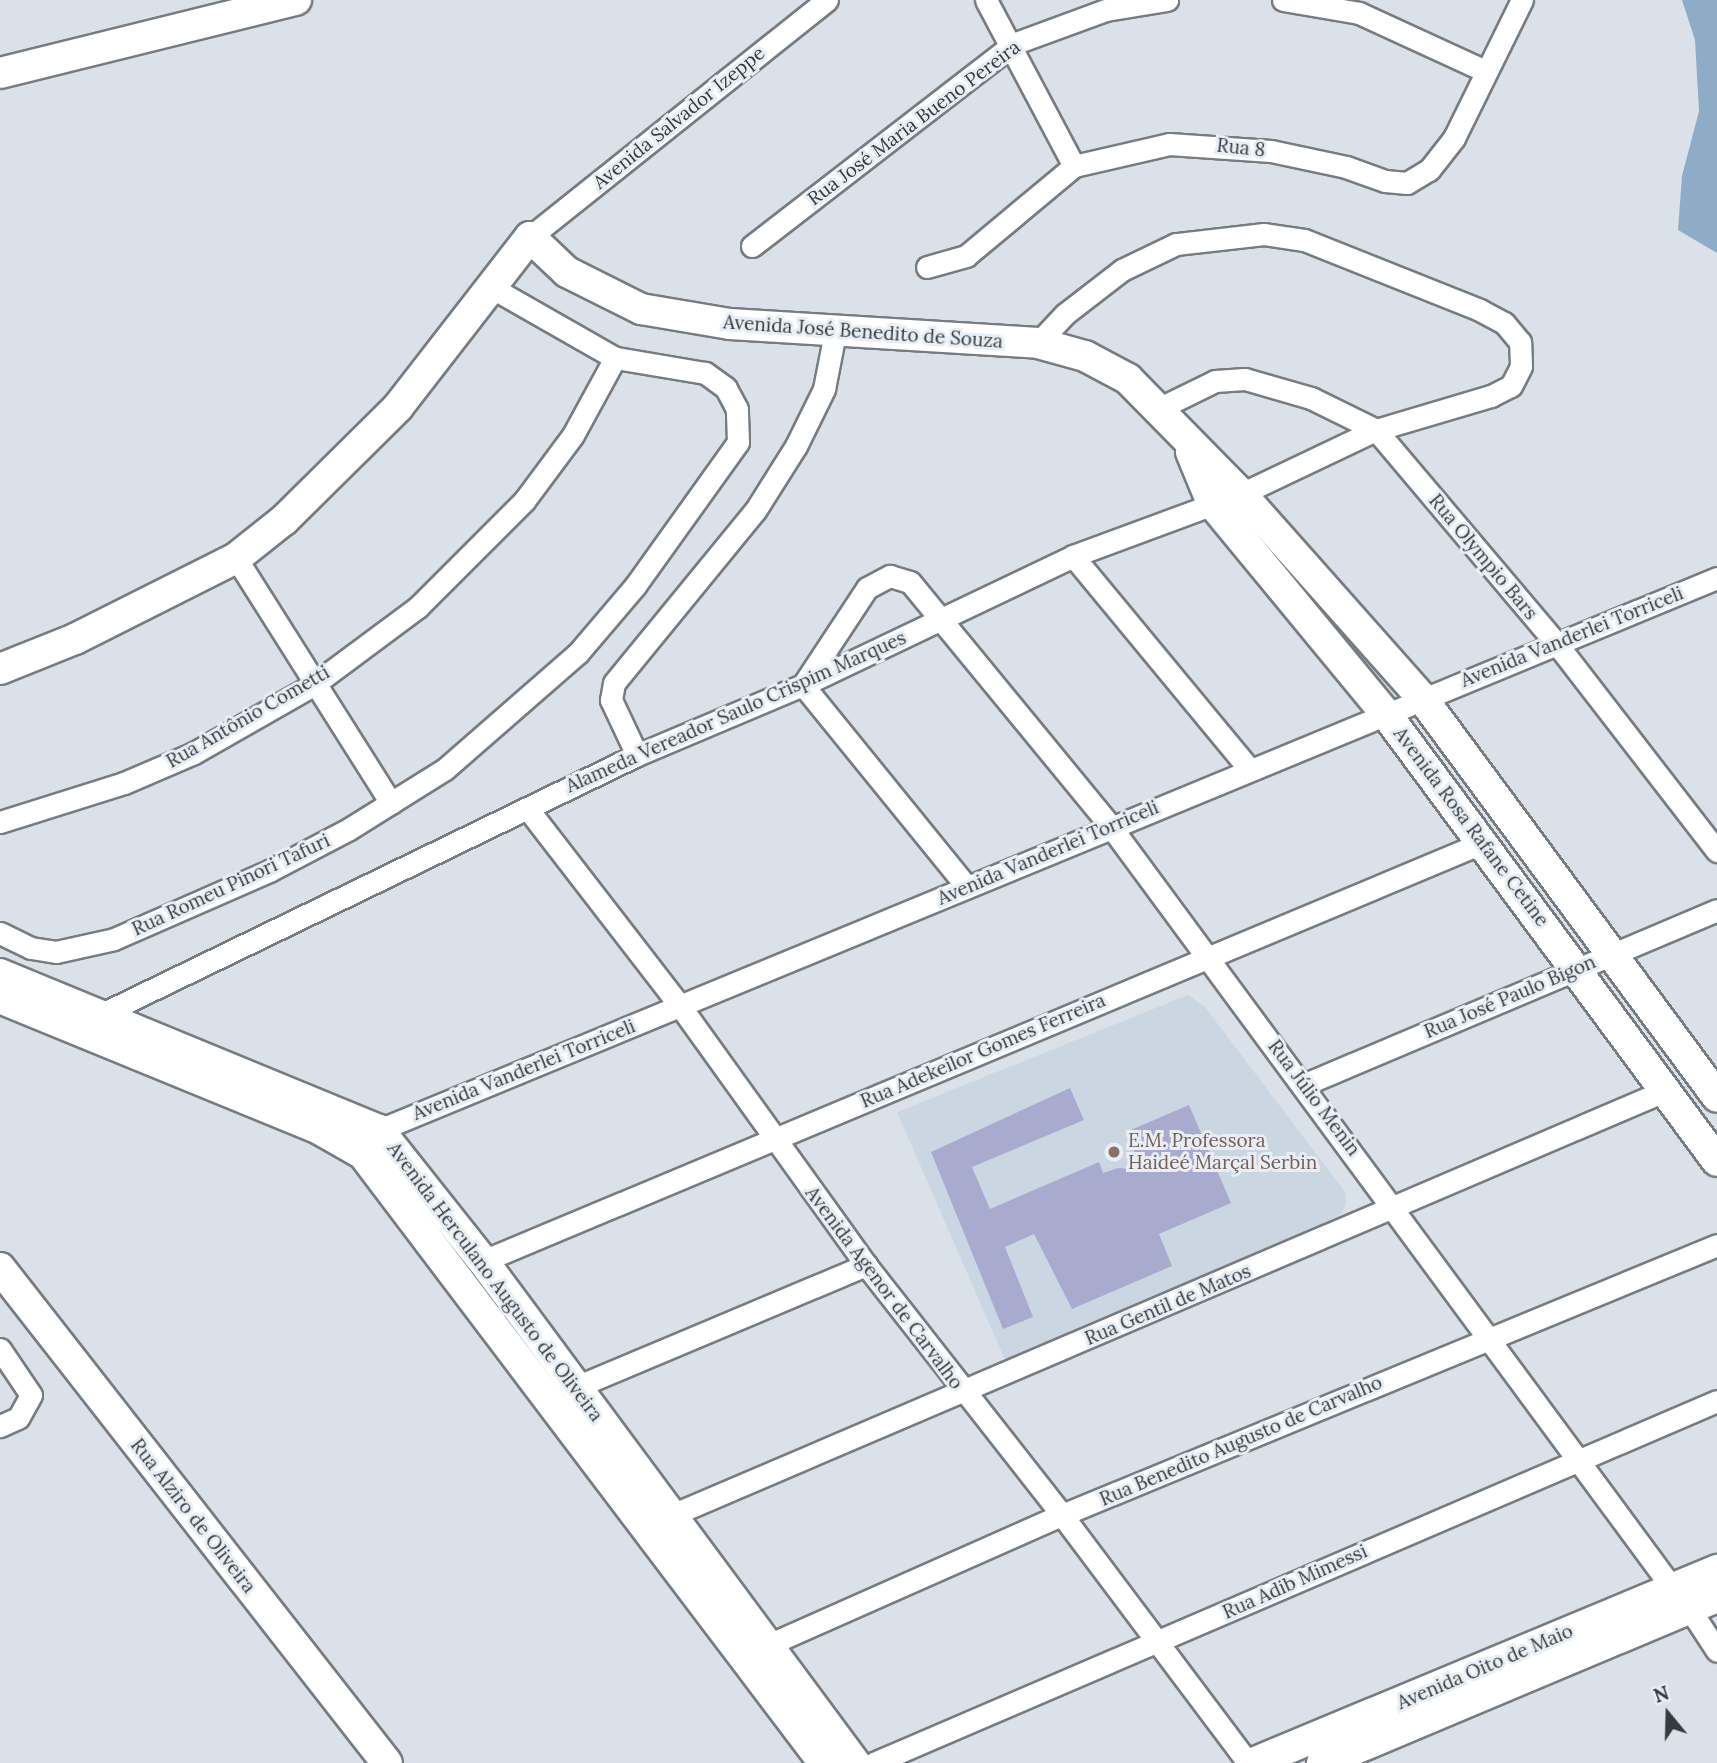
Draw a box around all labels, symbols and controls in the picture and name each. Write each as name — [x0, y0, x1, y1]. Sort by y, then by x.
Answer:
street label: Rua José Maria Bueno Pereira — [803, 36, 1025, 210]
street label: Avenida Salvador Izeppe — [589, 42, 769, 194]
street label: Rua 8 — [1216, 134, 1266, 162]
street label: Avenida José Benedito de Souza — [722, 311, 1004, 353]
street label: Rua Olympio Bars — [1424, 490, 1542, 624]
street label: Avenida Vanderlei Torriceli — [1457, 582, 1687, 692]
street label: Alameda Vereador Saulo Crispim Marques — [562, 626, 910, 798]
street label: Rua Antônio Cometti — [162, 661, 334, 773]
street label: Avenida Rosa Rafane Cetine — [1389, 723, 1553, 931]
street label: Avenida Vanderlei Torriceli — [934, 796, 1162, 910]
street label: Rua Romeu Pinori Tafuri — [129, 829, 333, 941]
street label: Rua José Paulo Bigon — [1421, 951, 1599, 1043]
street label: Rua Adekeilor Gomes Ferreira — [857, 989, 1109, 1113]
street label: Avenida Vanderlei Torriceli — [409, 1015, 639, 1125]
street label: Rua Júlio Menin — [1263, 1036, 1365, 1160]
place label: E.M. Professora Haideé Marçal Serbin — [1128, 1130, 1317, 1174]
street label: Avenida Herculano Augusto de Oliveira — [382, 1138, 608, 1426]
marker: E.M. Professora Haideé Marçal Serbin — [1106, 1144, 1122, 1160]
street label: Avenida Agenor de Carvalho — [800, 1182, 968, 1394]
street label: Rua Gentil de Matos — [1082, 1260, 1254, 1350]
street label: Rua Benedito Augusto de Carvalho — [1096, 1371, 1386, 1511]
street label: Rua Alziro de Oliveira — [126, 1434, 260, 1598]
street label: Rua Adib Mimessi — [1219, 1540, 1371, 1624]
street label: Avenida Oito de Maio — [1394, 1620, 1576, 1714]
north arrow — [1633, 1679, 1703, 1749]
text: N — [1650, 1680, 1672, 1708]

